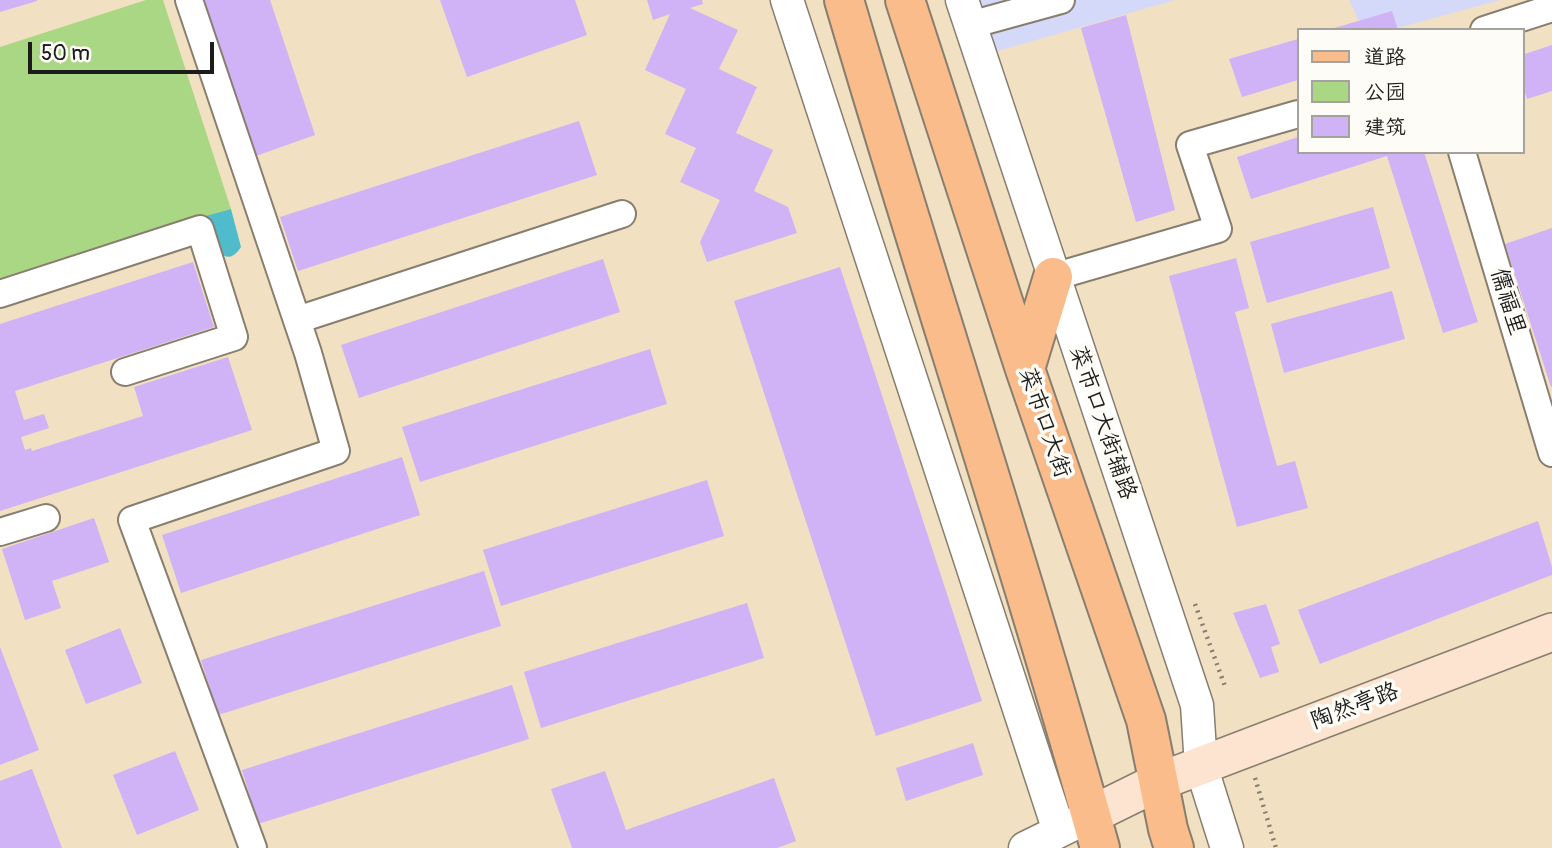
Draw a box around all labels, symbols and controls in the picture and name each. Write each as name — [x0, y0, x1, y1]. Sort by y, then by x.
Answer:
scale bar — [32, 28, 217, 72]
legend — [1296, 28, 1524, 154]
text: 50 m — [41, 40, 90, 67]
text: 道路 — [1364, 44, 1406, 71]
text: 公园 — [1364, 79, 1406, 106]
text: 建筑 — [1364, 114, 1406, 141]
street label: 儒福里 — [1484, 265, 1530, 339]
street label: 菜市口大街辅路 — [1063, 342, 1141, 504]
street label: 菜市口大街 — [1012, 364, 1076, 482]
street label: 陶然亭路 — [1307, 678, 1403, 736]

